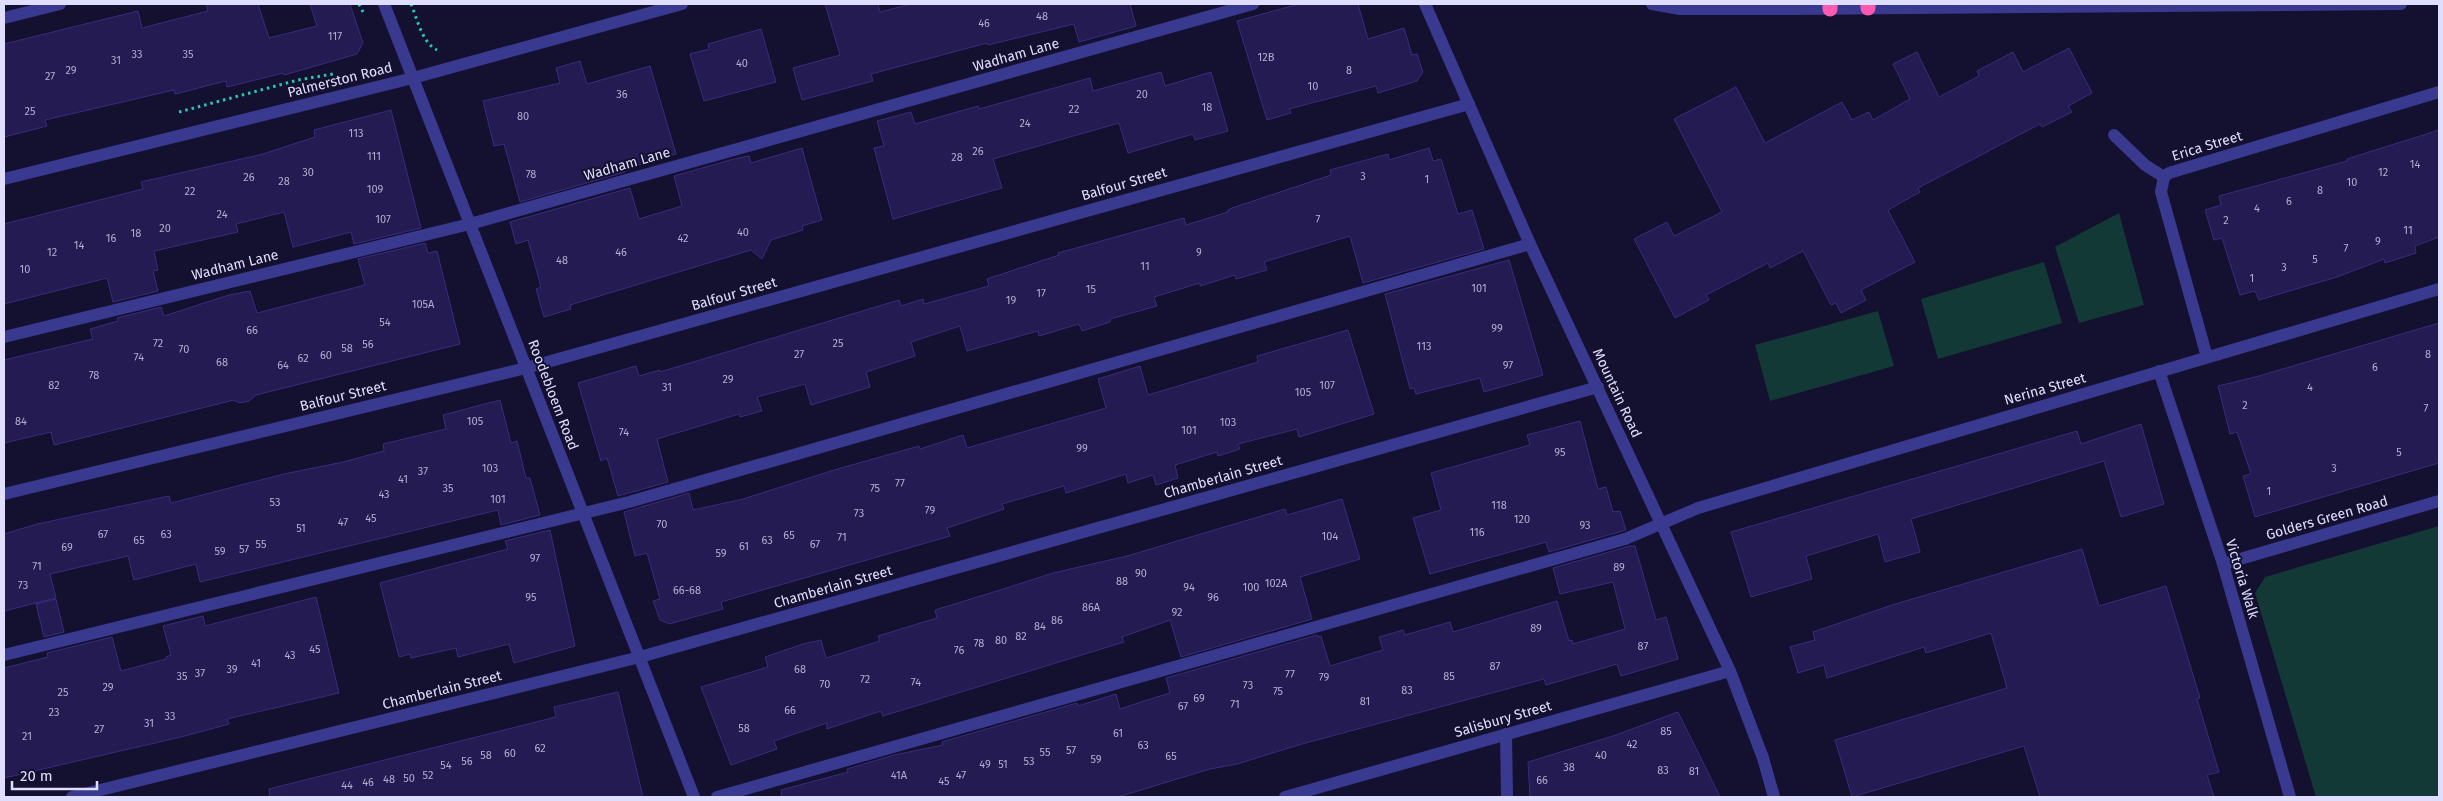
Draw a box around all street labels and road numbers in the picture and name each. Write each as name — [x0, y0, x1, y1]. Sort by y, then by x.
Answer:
street label: Wadham Lane — [971, 35, 1061, 75]
street label: Palmerston Road — [286, 59, 394, 101]
street label: Erica Street — [2170, 127, 2245, 165]
street label: Wadham Lane — [582, 144, 672, 184]
street label: Balfour Street — [1079, 163, 1170, 204]
street label: Wadham Lane — [190, 246, 280, 284]
street label: Balfour Street — [689, 273, 780, 314]
street label: Roodebloem Road — [524, 337, 582, 453]
street label: Mountain Road — [1589, 346, 1645, 440]
street label: Nerina Street — [2002, 369, 2089, 409]
street label: Balfour Street — [298, 377, 389, 415]
street label: Chamberlain Street — [1162, 452, 1285, 502]
street label: Golders Green Road — [2264, 492, 2390, 544]
street label: Victoria Walk — [2222, 537, 2262, 621]
street label: Chamberlain Street — [772, 562, 895, 612]
street label: Chamberlain Street — [381, 667, 504, 713]
street label: Salisbury Street — [1453, 697, 1554, 741]

